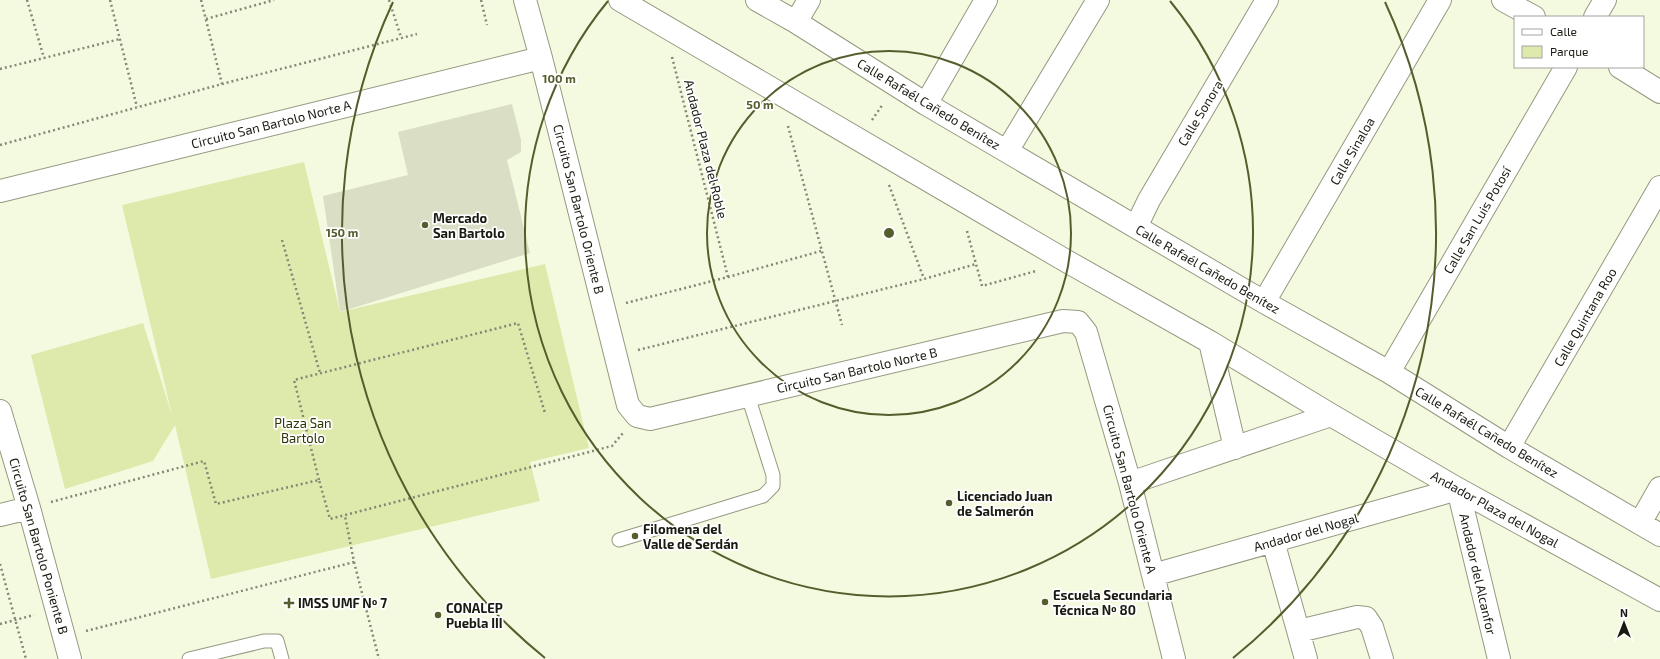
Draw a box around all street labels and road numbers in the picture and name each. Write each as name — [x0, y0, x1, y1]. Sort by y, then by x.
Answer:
street label: Calle Rafaél Cañedo Benítez — [855, 55, 1003, 153]
street label: Calle Sonora — [1174, 77, 1226, 149]
street label: Andador Plaza del Roble — [681, 78, 731, 220]
street label: Circuito San Bartolo Norte A — [189, 96, 353, 152]
street label: Calle Sinaloa — [1326, 114, 1378, 188]
street label: Circuito San Bartolo Oriente B — [550, 123, 608, 295]
street label: Calle San Luis Potosí — [1440, 163, 1515, 276]
street label: Calle Rafaél Cañedo Benítez — [1133, 221, 1283, 317]
street label: Calle Quintana Roo — [1550, 265, 1620, 369]
street label: Circuito San Bartolo Norte B — [775, 344, 939, 396]
street label: Calle Rafaél Cañedo Benítez — [1413, 383, 1561, 481]
street label: Circuito San Bartolo Oriente A — [1100, 403, 1160, 575]
street label: Circuito San Bartolo Poniente B — [6, 456, 72, 636]
street label: Andador Plaza del Nogal — [1428, 467, 1562, 551]
street label: Andador del Nogal — [1252, 509, 1360, 555]
street label: Andador del Alcanfor — [1456, 512, 1500, 636]

